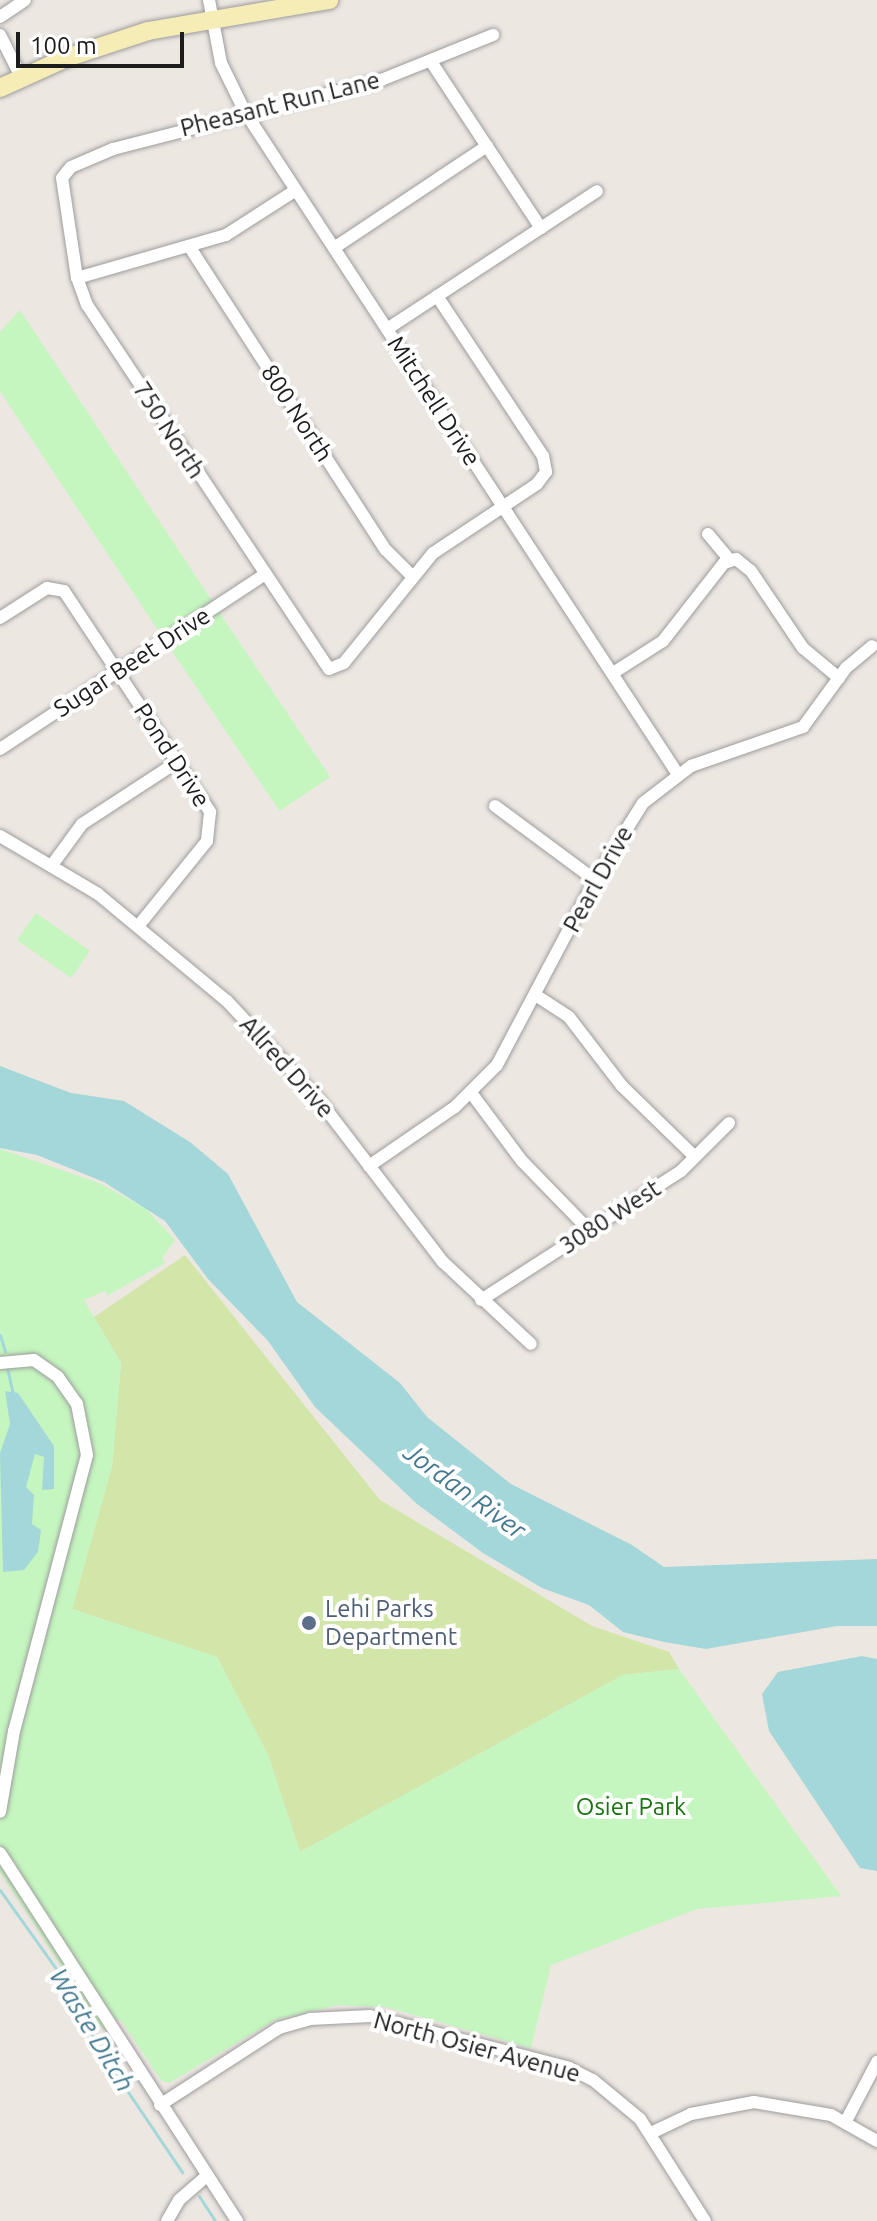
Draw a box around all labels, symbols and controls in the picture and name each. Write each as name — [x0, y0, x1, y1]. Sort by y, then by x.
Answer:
scale bar — [20, 16, 188, 66]
text: 100 m — [30, 32, 97, 59]
street label: Pheasant Run Lane — [177, 65, 383, 143]
street label: Mitchell Drive — [381, 331, 487, 471]
street label: 800 North — [255, 359, 339, 467]
street label: 750 North — [127, 376, 211, 484]
street label: Sugar Beet Drive — [49, 601, 215, 723]
street label: Pond Drive — [128, 698, 216, 812]
street label: Pearl Drive — [557, 821, 639, 937]
street label: Allred Drive — [234, 1010, 340, 1124]
street label: 3080 West — [554, 1174, 666, 1260]
water label: Jordan River — [398, 1436, 532, 1546]
place label: Lehi Parks Department — [325, 1595, 457, 1651]
marker: Lehi Parks Department — [300, 1614, 318, 1632]
park label: Osier Park — [576, 1793, 686, 1821]
water label: Waste Ditch — [43, 1963, 141, 2097]
street label: North Osier Avenue — [371, 2006, 583, 2088]

